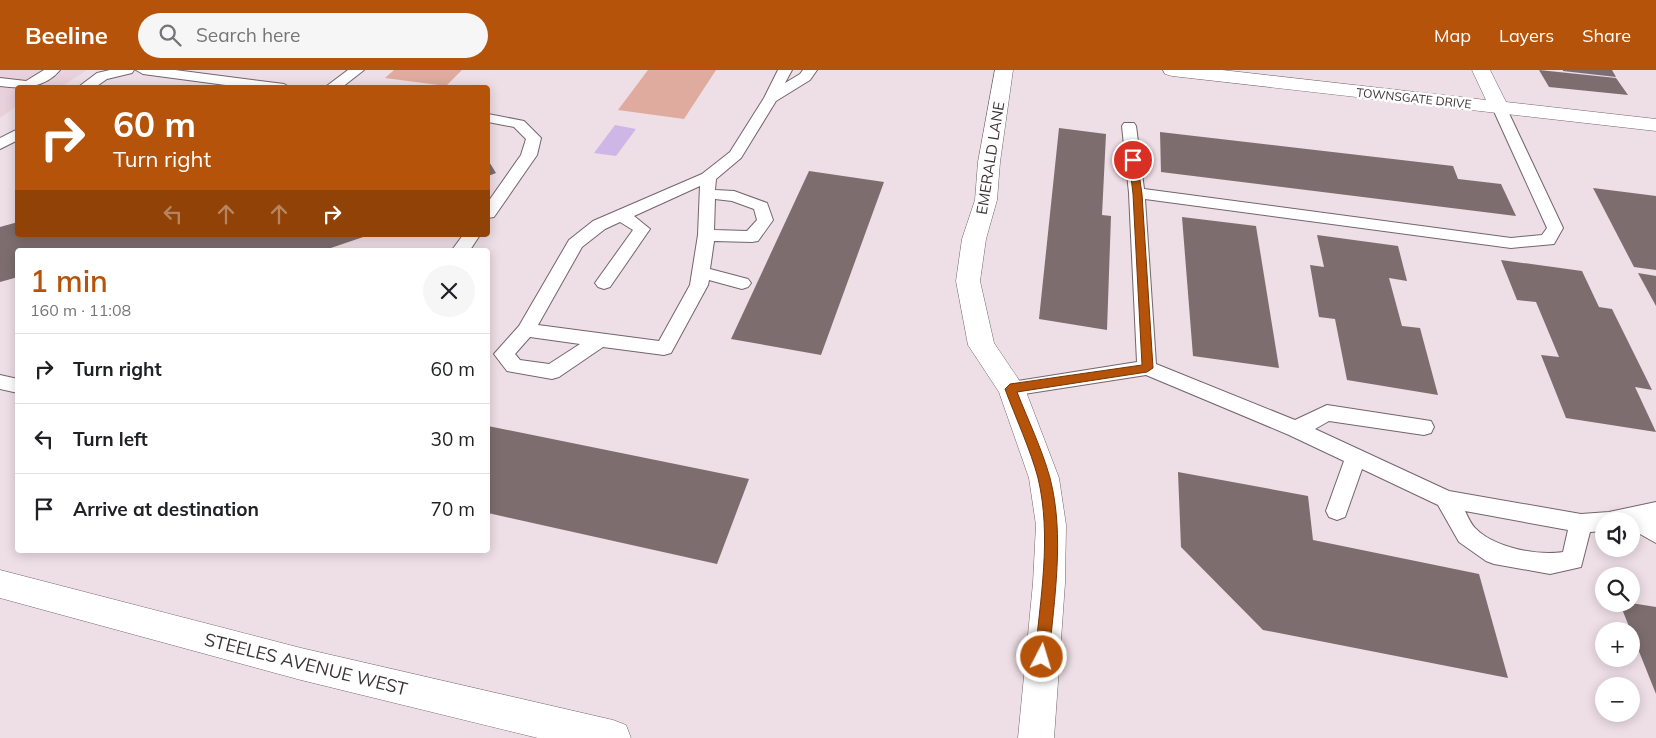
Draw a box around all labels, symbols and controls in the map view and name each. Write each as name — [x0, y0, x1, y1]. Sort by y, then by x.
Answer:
search box — [138, 13, 488, 58]
text: Beeline — [25, 20, 108, 50]
icon: search — [156, 21, 184, 49]
text: Search here — [196, 23, 300, 47]
text: Map — [1434, 24, 1471, 47]
text: Layers — [1499, 24, 1554, 47]
text: Share — [1582, 24, 1631, 47]
street label: TOWNSGATE DRIVE — [1356, 85, 1472, 111]
street label: EMERALD LANE — [972, 100, 1008, 216]
text: 60 m — [113, 102, 196, 146]
icon: right — [30, 105, 95, 170]
pin — [1112, 139, 1154, 181]
text: Turn right — [113, 145, 211, 173]
icon: arrive — [1119, 146, 1147, 174]
icon: left — [159, 200, 187, 228]
icon: ahead — [212, 200, 240, 228]
icon: ahead — [265, 200, 293, 228]
icon: right — [318, 200, 346, 228]
text: 1 min — [30, 262, 108, 300]
button: close — [423, 265, 475, 317]
text: 160 m · 11:08 — [30, 300, 131, 320]
icon: right — [30, 355, 58, 383]
text: Turn right — [73, 357, 162, 381]
text: 60 m — [431, 357, 475, 381]
icon: left — [30, 425, 58, 453]
text: Turn left — [73, 427, 148, 451]
text: 30 m — [431, 427, 475, 451]
icon: arrive — [30, 495, 58, 523]
text: Arrive at destination — [73, 497, 259, 521]
text: 70 m — [431, 497, 475, 521]
map controls — [1595, 512, 1640, 722]
button: sound — [1595, 512, 1640, 557]
button: search — [1595, 567, 1640, 612]
button: + — [1595, 622, 1640, 667]
street label: STEELES AVENUE WEST — [202, 628, 410, 700]
position arrow — [1015, 630, 1067, 682]
button: − — [1595, 677, 1640, 722]

